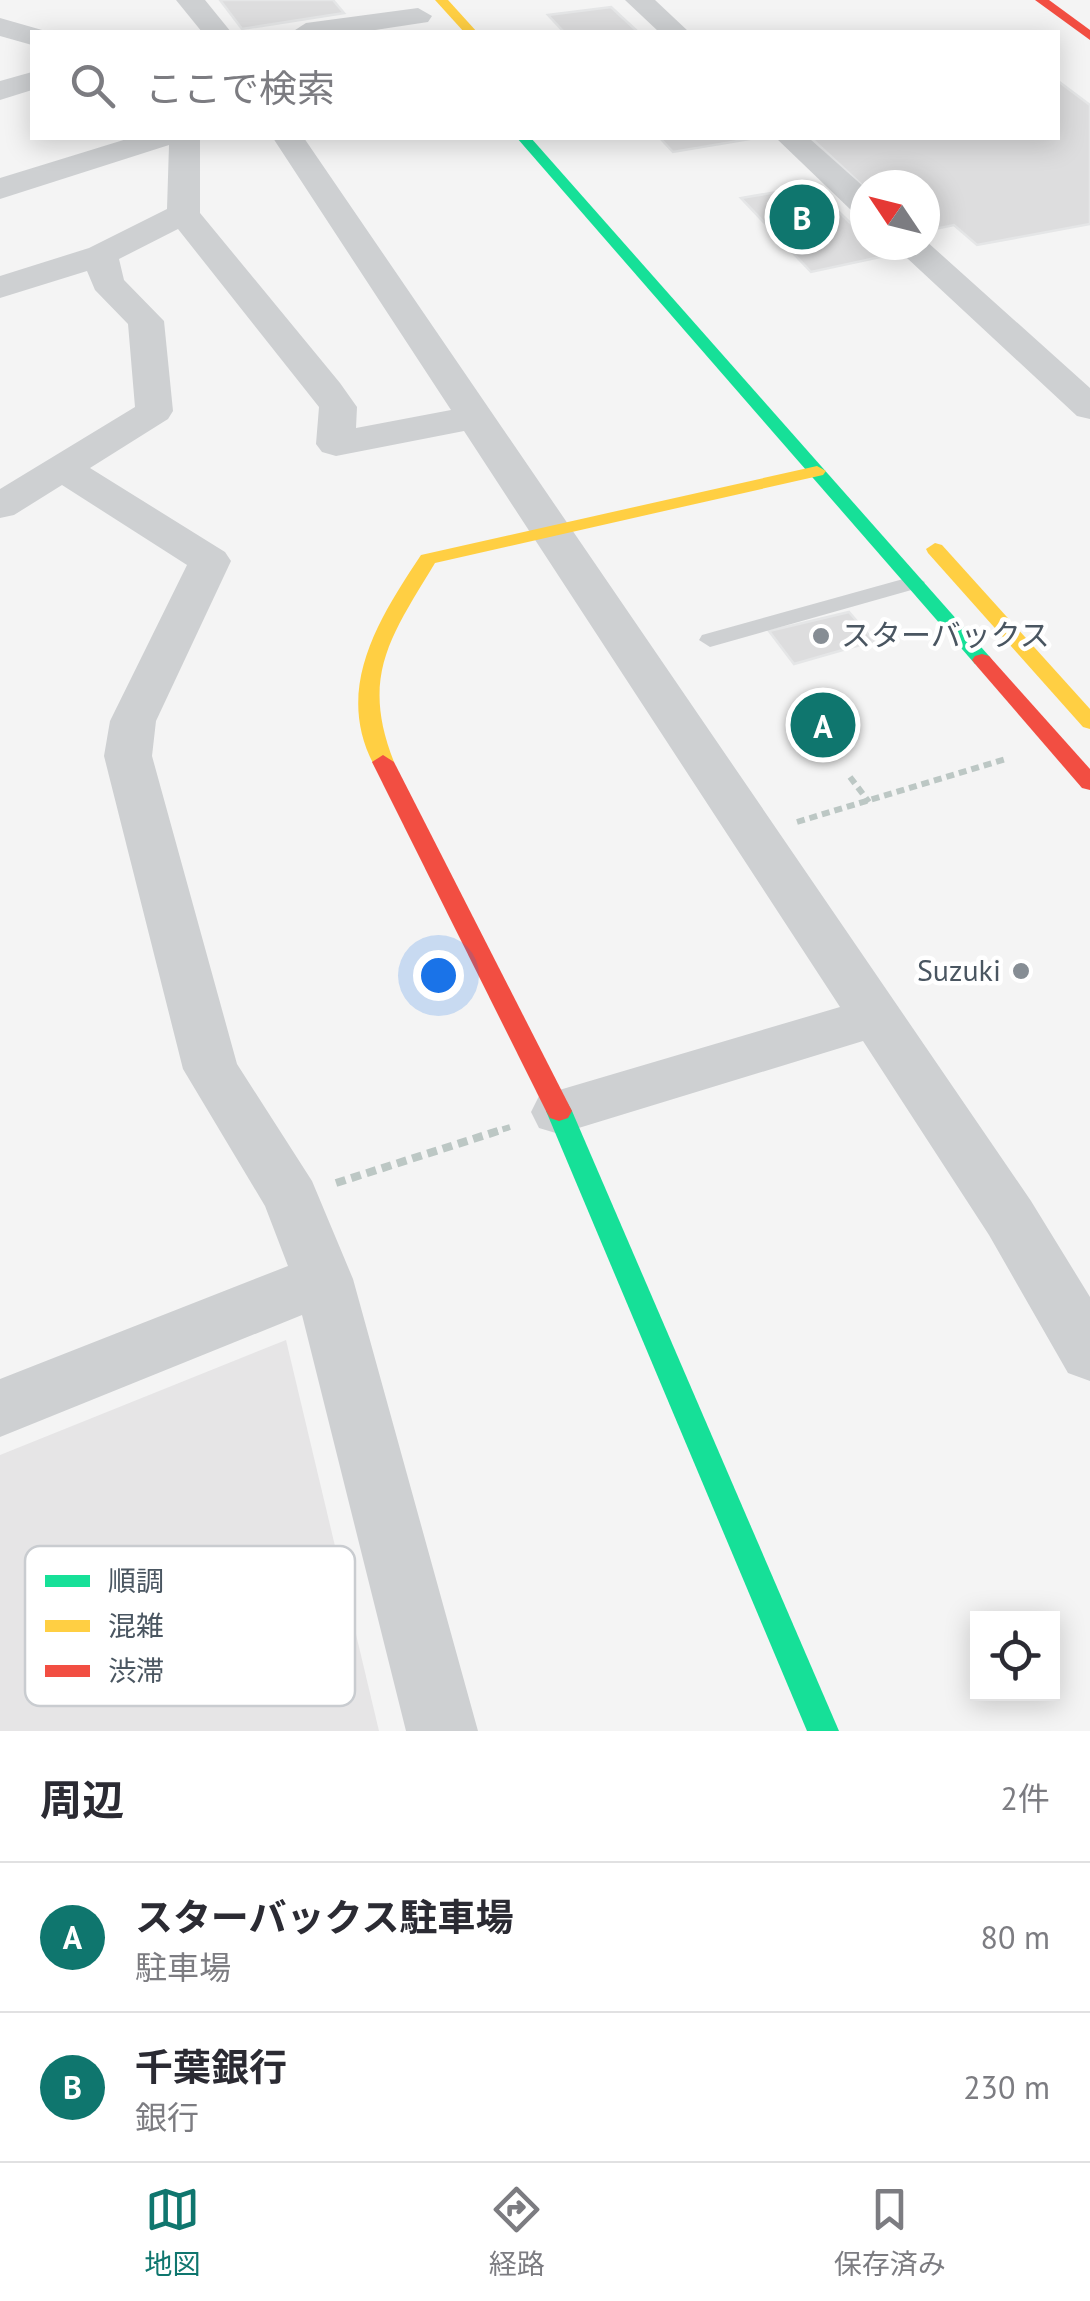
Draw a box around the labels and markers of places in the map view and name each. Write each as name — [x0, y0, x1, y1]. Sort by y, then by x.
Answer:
pin: B — [770, 180, 834, 254]
place label: スターバックス — [841, 615, 1050, 654]
marker: スターバックス — [810, 625, 832, 647]
pin: A — [790, 688, 856, 762]
place label: Suzuki — [917, 950, 1001, 989]
marker: Suzuki — [1010, 960, 1032, 982]

